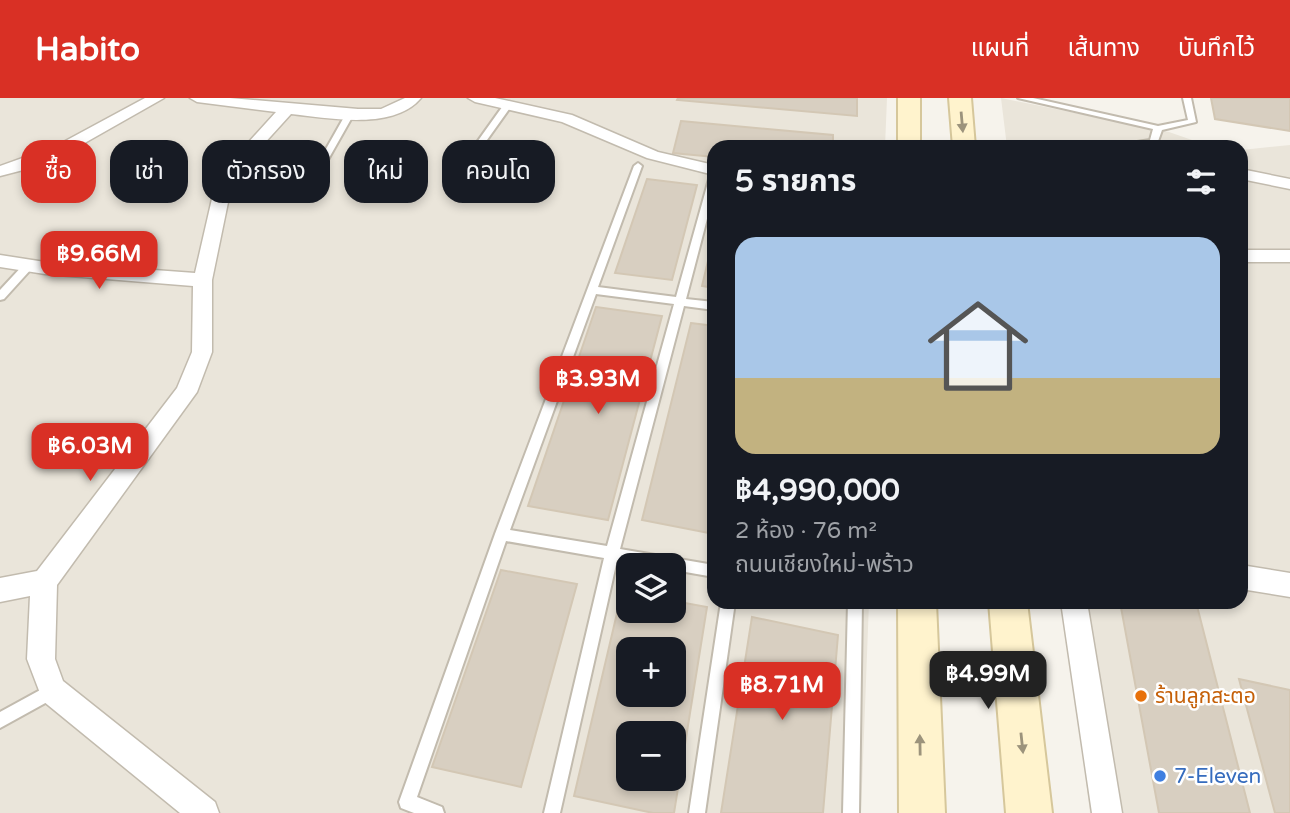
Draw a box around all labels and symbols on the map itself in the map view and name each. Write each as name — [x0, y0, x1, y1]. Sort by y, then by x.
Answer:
one-way arrow — [957, 112, 968, 134]
pin: ฿9.66M — [42, 232, 156, 291]
pin: ฿3.93M — [541, 356, 655, 416]
pin: ฿6.03M — [33, 424, 147, 483]
pin: ฿4.99M — [931, 652, 1045, 711]
pin: ฿8.71M — [725, 662, 839, 722]
place label: ร้านลูกสะตอ — [1155, 684, 1256, 709]
marker: ร้านลูกสะตอ — [1133, 688, 1149, 704]
one-way arrow — [1017, 732, 1028, 754]
one-way arrow — [914, 734, 926, 756]
place label: 7-Eleven — [1174, 764, 1261, 789]
marker: 7-Eleven — [1152, 768, 1168, 784]

